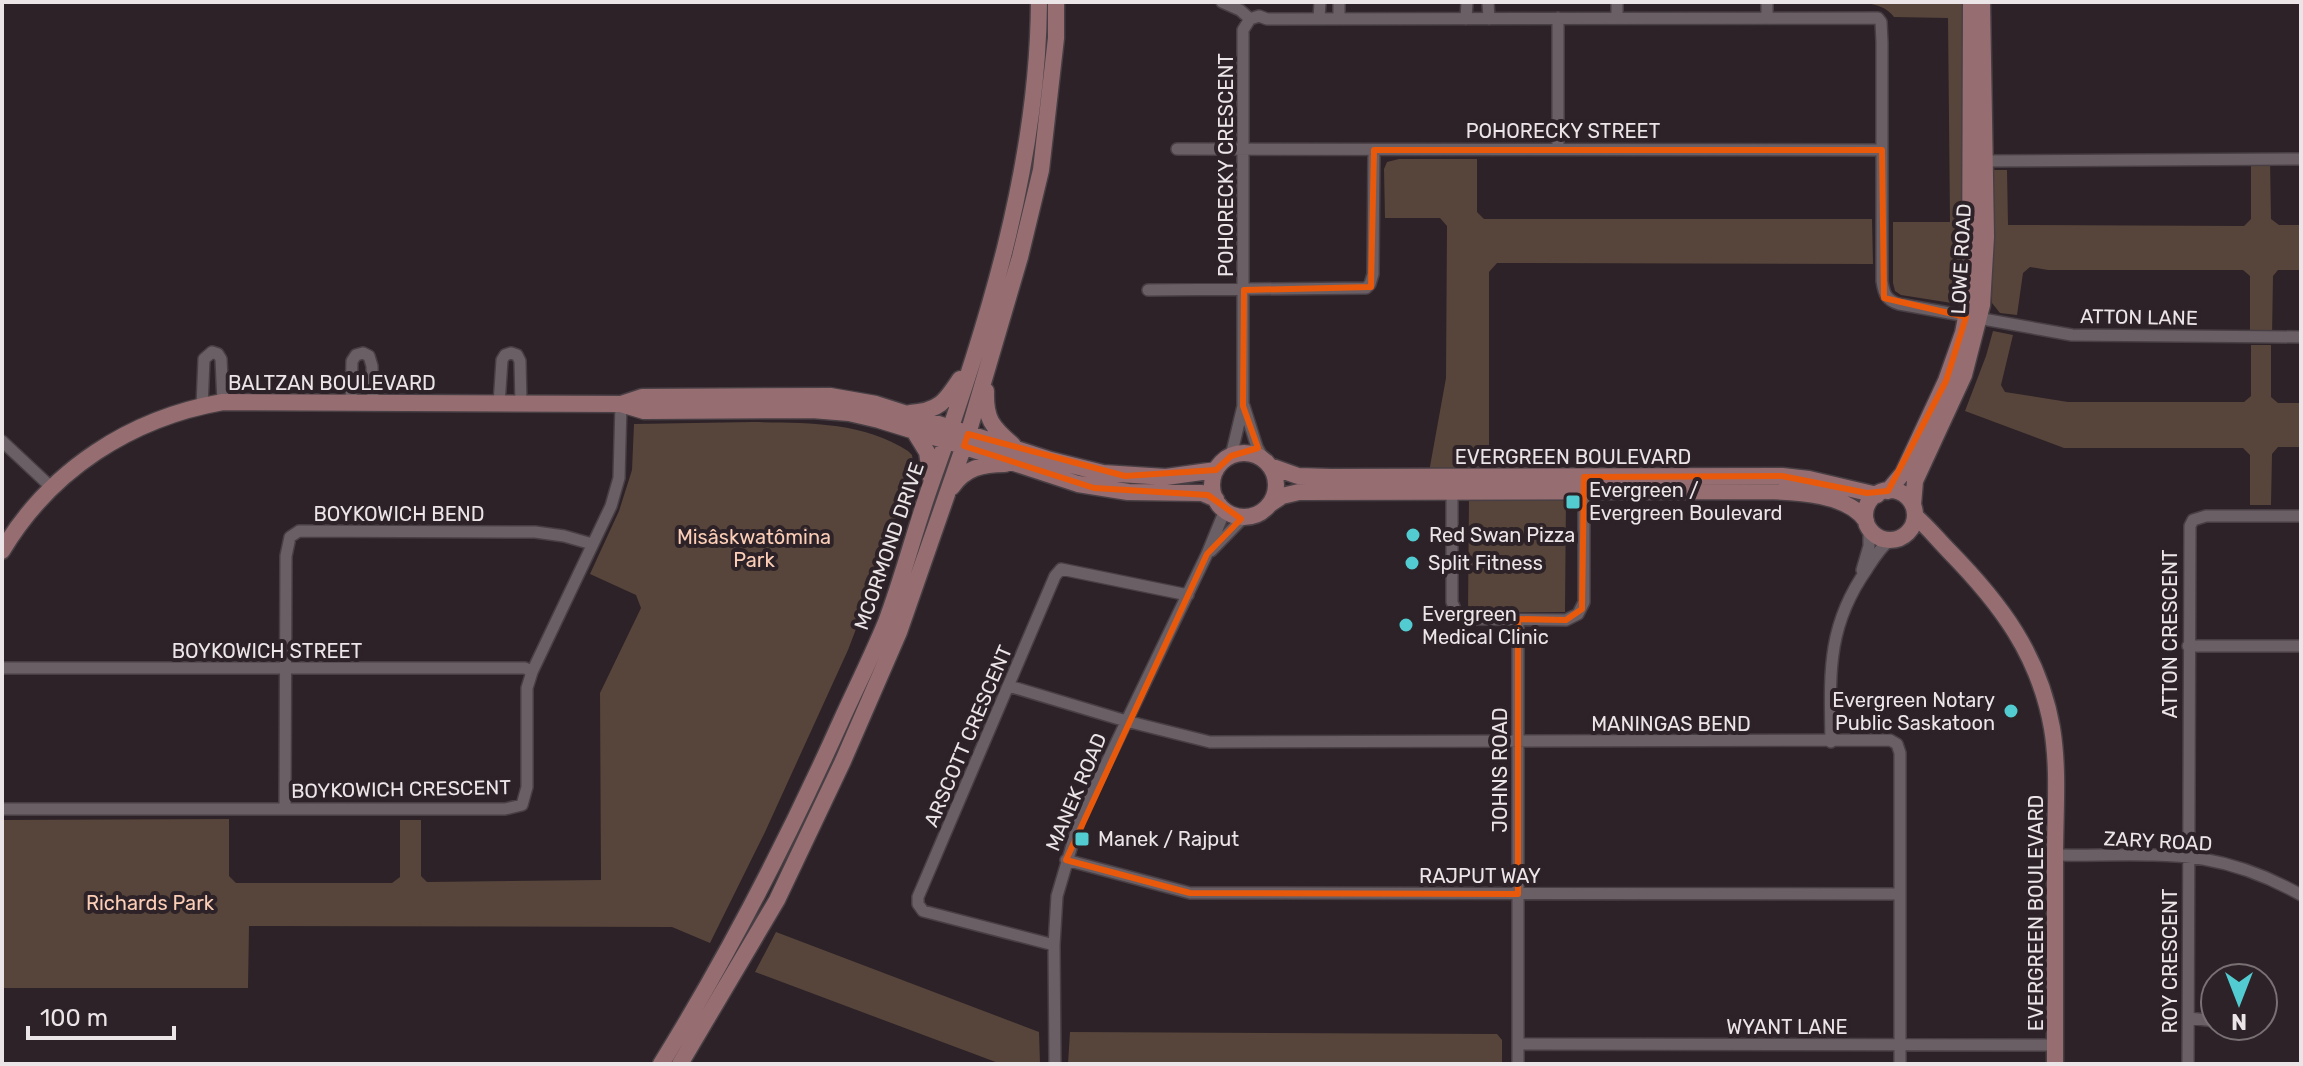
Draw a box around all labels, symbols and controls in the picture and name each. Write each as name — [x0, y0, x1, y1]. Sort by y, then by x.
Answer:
street label: POHORECKY CRESCENT — [1214, 53, 1238, 277]
street label: POHORECKY STREET — [1466, 119, 1661, 143]
street label: LOWE ROAD — [1946, 203, 1976, 315]
street label: ATTON LANE — [2080, 304, 2198, 330]
street label: BALTZAN BOULEVARD — [228, 371, 436, 395]
street label: EVERGREEN BOULEVARD — [1455, 445, 1691, 469]
street label: MCORMOND DRIVE — [849, 459, 929, 633]
place label: Evergreen / Evergreen Boulevard — [1589, 478, 1782, 525]
marker: Evergreen / Evergreen Boulevard — [1564, 493, 1582, 511]
street label: BOYKOWICH BEND — [313, 502, 485, 526]
place label: Red Swan Pizza — [1429, 523, 1575, 547]
park label: Misâskwatômina Park — [677, 525, 831, 572]
marker: Red Swan Pizza — [1404, 526, 1422, 544]
street label: ATTON CRESCENT — [2158, 549, 2182, 719]
place label: Split Fitness — [1428, 551, 1543, 575]
marker: Split Fitness — [1403, 554, 1421, 572]
place label: Evergreen Medical Clinic — [1422, 602, 1549, 649]
marker: Evergreen Medical Clinic — [1397, 616, 1415, 634]
street label: BOYKOWICH STREET — [172, 639, 363, 663]
street label: ARSCOTT CRESCENT — [919, 641, 1017, 830]
place label: Evergreen Notary Public Saskatoon — [1832, 688, 1995, 735]
marker: Evergreen Notary Public Saskatoon — [2002, 702, 2020, 720]
street label: JOHNS ROAD — [1488, 707, 1512, 833]
street label: MANINGAS BEND — [1591, 712, 1751, 736]
street label: MANEK ROAD — [1040, 730, 1112, 854]
street label: BOYKOWICH CRESCENT — [291, 775, 512, 803]
street label: EVERGREEN BOULEVARD — [2024, 795, 2048, 1031]
street label: ZARY ROAD — [2103, 826, 2213, 856]
place label: Manek / Rajput — [1098, 827, 1239, 851]
marker: Manek / Rajput — [1073, 830, 1091, 848]
street label: RAJPUT WAY — [1419, 864, 1541, 888]
street label: ROY CRESCENT — [2158, 888, 2182, 1034]
park label: Richards Park — [86, 891, 215, 915]
north arrow — [2199, 962, 2279, 1042]
scale bar — [28, 990, 174, 1040]
text: 100 m — [40, 1004, 108, 1032]
text: N — [2231, 1008, 2247, 1035]
street label: WYANT LANE — [1726, 1015, 1848, 1039]

